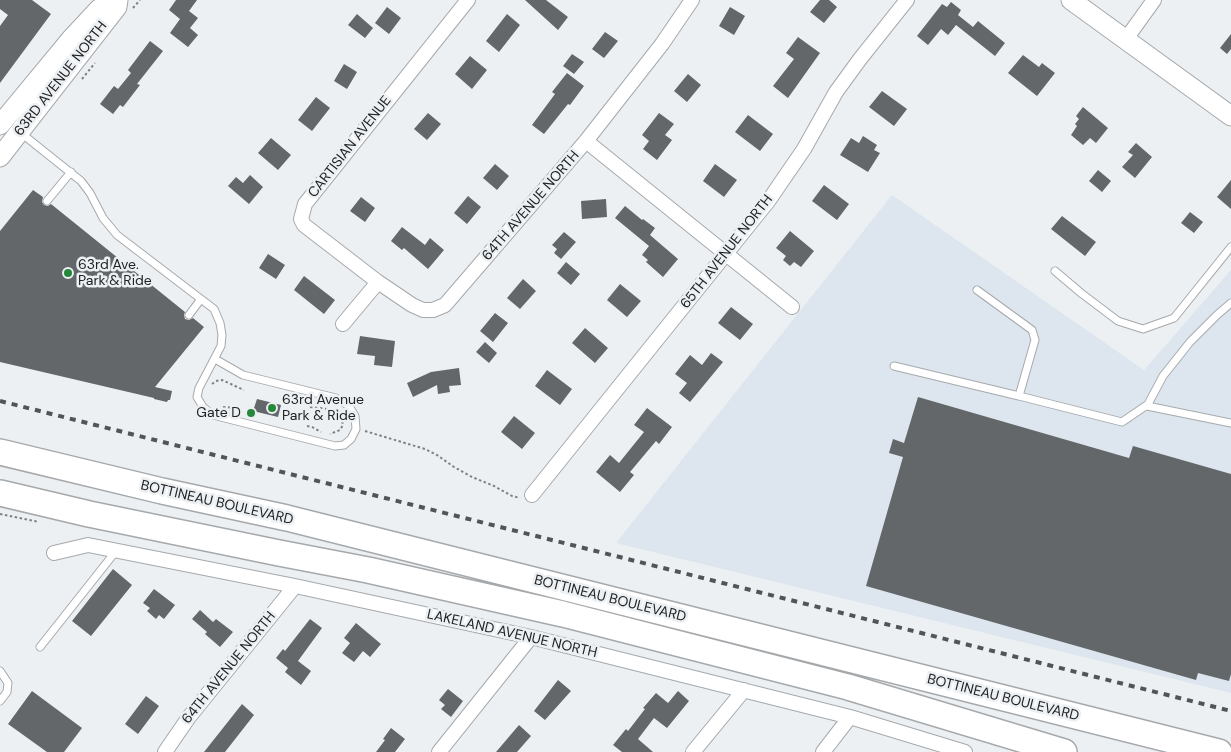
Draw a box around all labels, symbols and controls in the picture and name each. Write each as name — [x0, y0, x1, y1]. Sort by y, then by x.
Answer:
street label: 63RD AVENUE NORTH — [11, 18, 111, 140]
street label: CARTISIAN AVENUE — [305, 93, 395, 201]
street label: 64TH AVENUE NORTH — [479, 148, 583, 264]
street label: 65TH AVENUE NORTH — [677, 192, 777, 312]
place label: 63rd Ave. Park & Ride — [78, 257, 152, 290]
marker: 63rd Ave. Park & Ride — [62, 267, 74, 279]
place label: 63rd Avenue Park & Ride — [282, 392, 364, 424]
marker: 63rd Avenue Park & Ride — [266, 402, 278, 414]
place label: Gate D — [196, 405, 241, 421]
marker: Gate D — [245, 407, 257, 419]
street label: BOTTINEAU BOULEVARD — [139, 477, 295, 529]
street label: BOTTINEAU BOULEVARD — [532, 572, 688, 626]
street label: LAKELAND AVENUE NORTH — [425, 606, 599, 662]
street label: 64TH AVENUE NORTH — [178, 608, 280, 728]
street label: BOTTINEAU BOULEVARD — [925, 671, 1081, 725]

